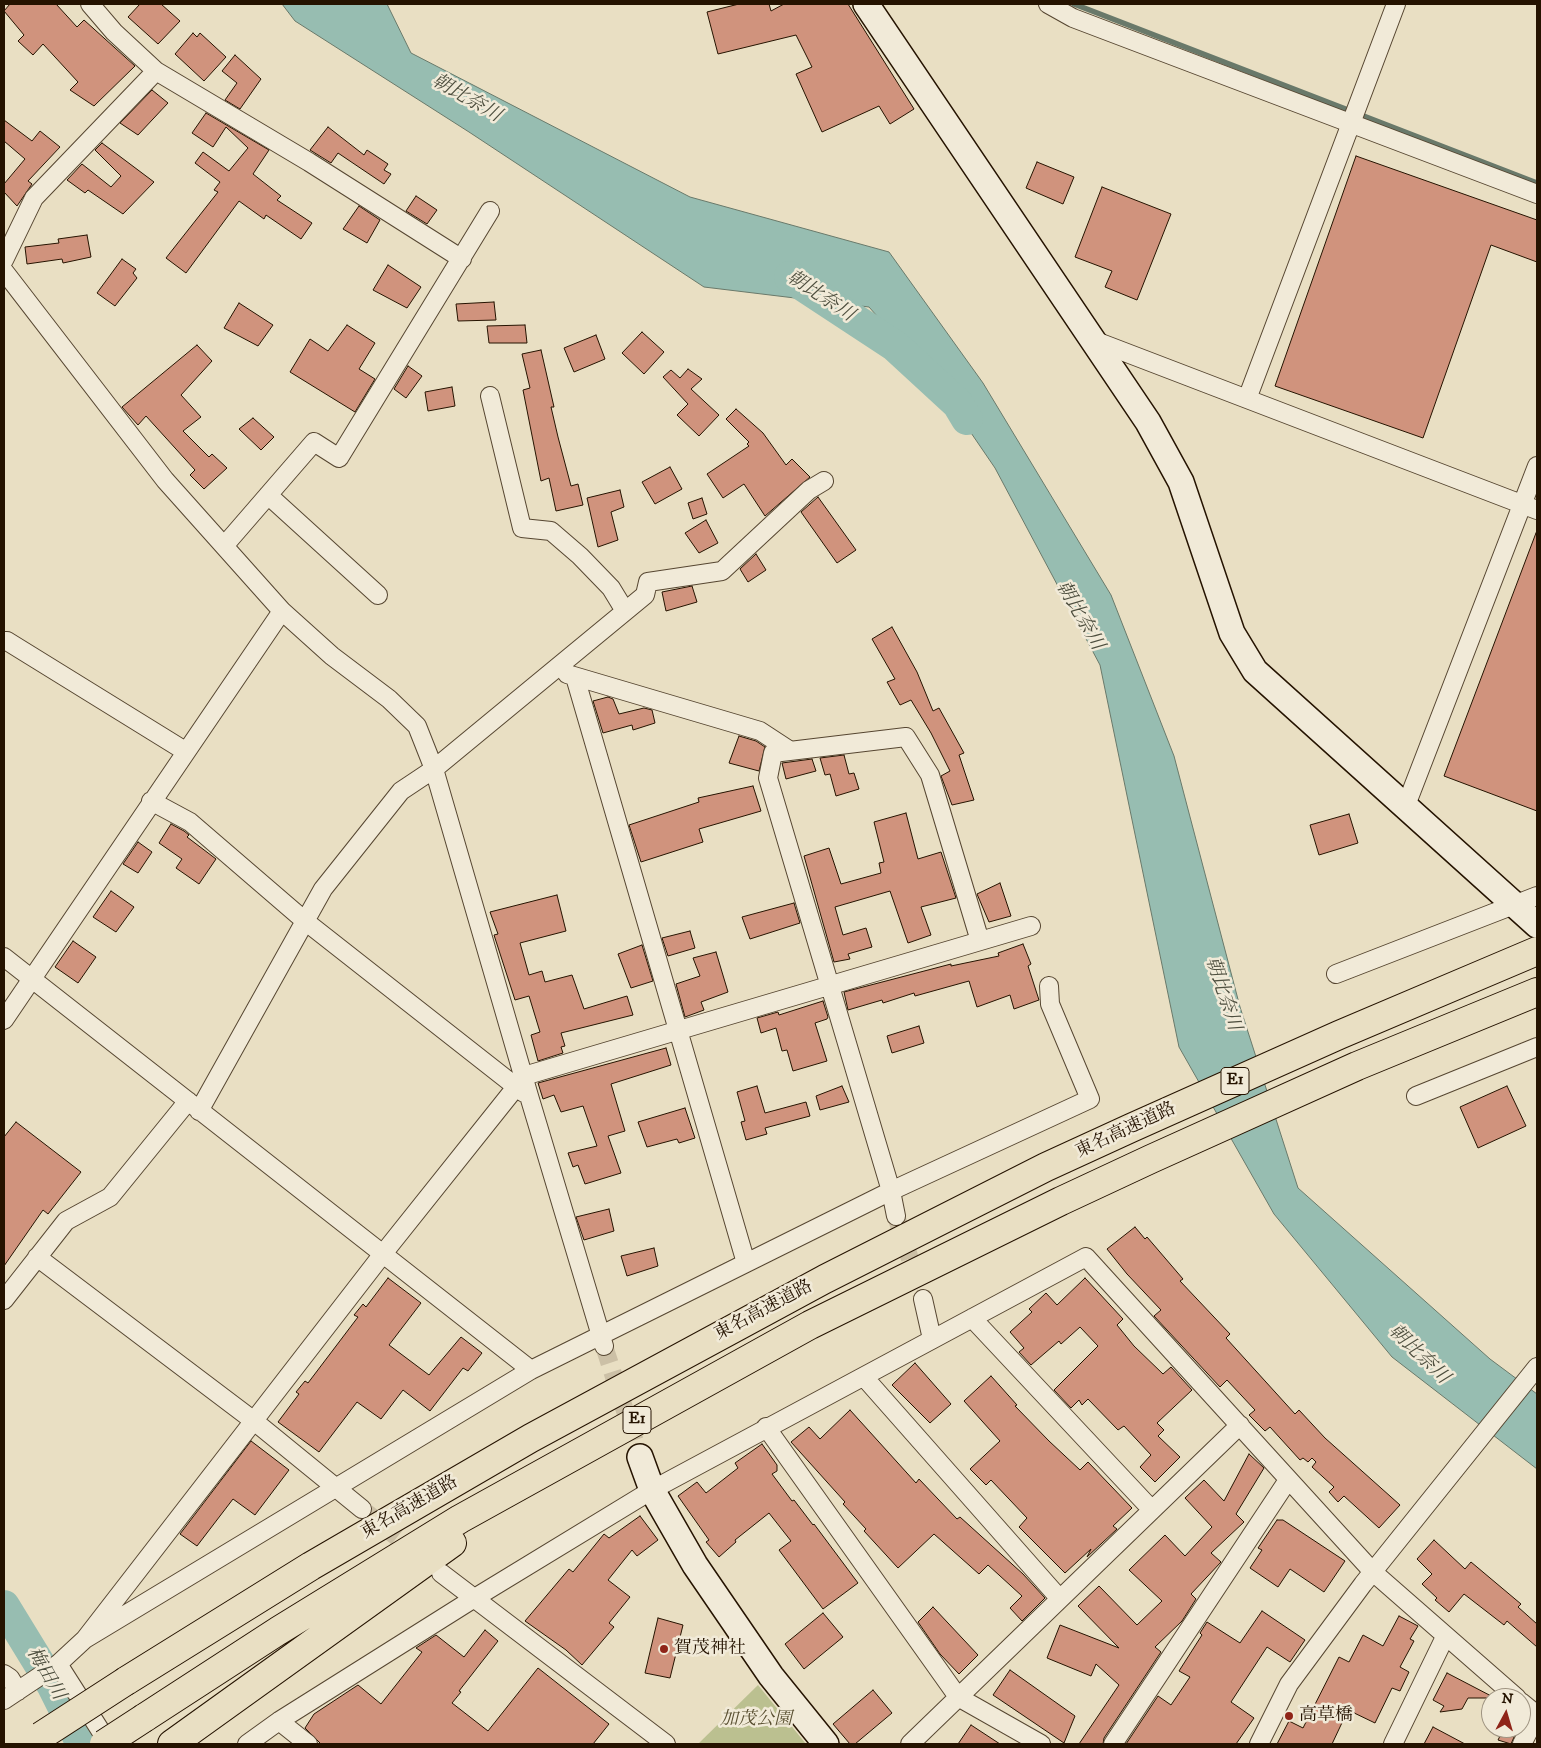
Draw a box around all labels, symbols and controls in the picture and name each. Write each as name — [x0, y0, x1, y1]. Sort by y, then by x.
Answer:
water label: 朝比奈川 — [427, 70, 505, 128]
water label: 朝比奈川 — [782, 267, 858, 327]
water label: 朝比奈川 — [1050, 577, 1108, 655]
water label: 朝比奈川 — [1199, 954, 1245, 1034]
road number: E1 — [1221, 1068, 1249, 1094]
street label: 東名高速道路 — [1072, 1098, 1180, 1164]
street label: 東名高速道路 — [711, 1276, 817, 1346]
water label: 朝比奈川 — [1383, 1320, 1453, 1390]
road number: E1 — [623, 1406, 651, 1434]
street label: 東名高速道路 — [358, 1472, 462, 1544]
place label: 賀茂神社 — [674, 1638, 746, 1660]
marker: 賀茂神社 — [658, 1643, 670, 1655]
water label: 梅田川 — [21, 1644, 69, 1704]
north arrow — [1481, 1688, 1531, 1738]
text: N — [1501, 1690, 1514, 1709]
place label: 高草橋 — [1299, 1705, 1353, 1727]
park label: 加茂公園 — [720, 1709, 792, 1731]
marker: 高草橋 — [1283, 1710, 1295, 1722]

